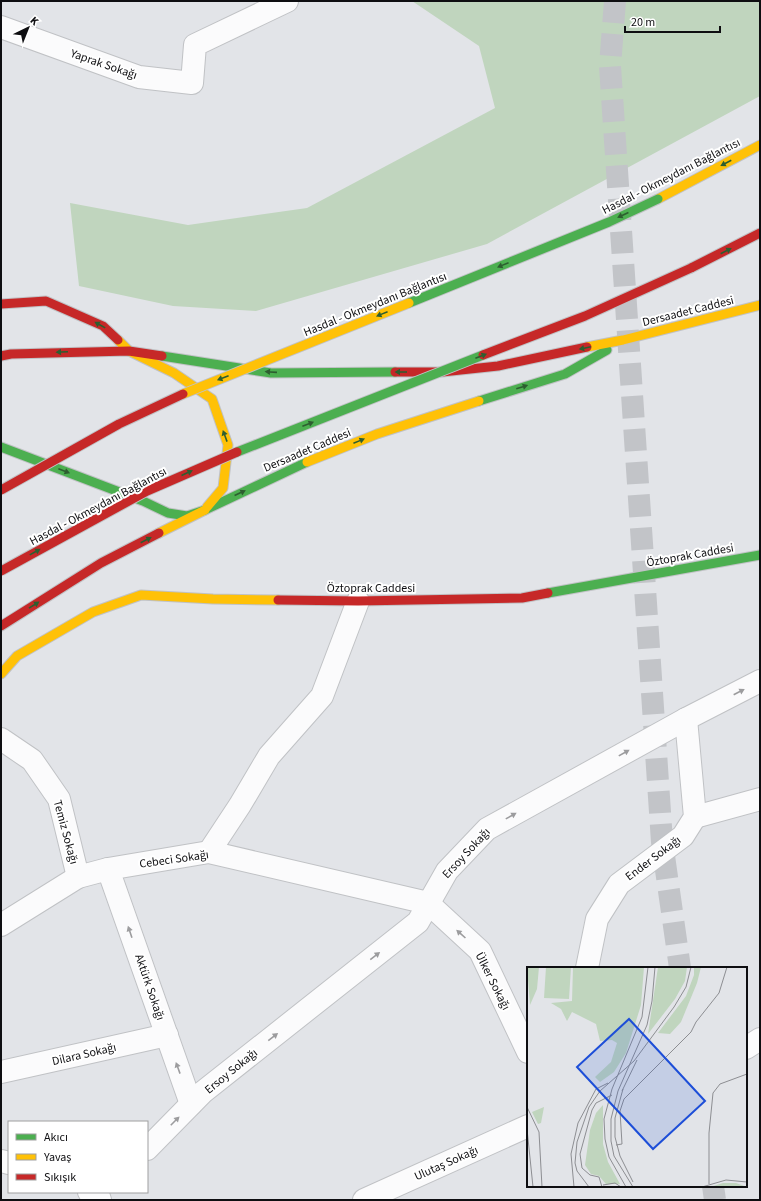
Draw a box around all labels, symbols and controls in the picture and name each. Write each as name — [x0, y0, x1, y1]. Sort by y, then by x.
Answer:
north arrow — [8, 8, 48, 48]
scale bar — [625, 8, 720, 34]
text: K — [27, 13, 42, 29]
text: 20 m — [631, 14, 655, 31]
street label: Yaprak Sokağı — [67, 45, 140, 84]
street label: Hasdal - Okmeydanı Bağlantısı — [599, 134, 743, 219]
one-way arrow — [720, 160, 731, 166]
one-way arrow — [617, 212, 629, 219]
one-way arrow — [720, 247, 731, 254]
one-way arrow — [496, 263, 508, 269]
street label: Hasdal - Okmeydanı Bağlantısı — [301, 268, 449, 341]
street label: Dersaadet Caddesi — [641, 292, 736, 331]
one-way arrow — [376, 312, 388, 318]
one-way arrow — [94, 322, 106, 329]
one-way arrow — [579, 345, 591, 351]
one-way arrow — [56, 349, 68, 356]
one-way arrow — [475, 352, 487, 358]
one-way arrow — [265, 369, 277, 376]
one-way arrow — [394, 369, 407, 375]
one-way arrow — [216, 376, 228, 382]
one-way arrow — [517, 384, 529, 390]
one-way arrow — [302, 420, 314, 426]
street label: Dersaadet Caddesi — [261, 424, 354, 477]
one-way arrow — [222, 430, 228, 442]
one-way arrow — [354, 438, 366, 444]
street label: Hasdal - Okmeydanı Bağlantısı — [27, 463, 170, 550]
one-way arrow — [58, 468, 70, 474]
one-way arrow — [182, 470, 193, 476]
one-way arrow — [234, 490, 246, 496]
one-way arrow — [140, 536, 152, 543]
street label: Öztoprak Caddesi — [645, 539, 735, 572]
one-way arrow — [29, 549, 41, 556]
street label: Öztoprak Caddesi — [327, 580, 415, 597]
one-way arrow — [29, 601, 39, 609]
one-way arrow — [733, 688, 745, 695]
one-way arrow — [619, 750, 630, 756]
street label: Temiz Sokağı — [49, 798, 82, 866]
one-way arrow — [505, 812, 516, 819]
street label: Ersoy Sokağı — [438, 824, 494, 882]
street label: Ender Sokağı — [622, 832, 685, 885]
street label: Cebeci Sokağı — [138, 846, 210, 873]
one-way arrow — [127, 925, 133, 937]
one-way arrow — [456, 929, 466, 939]
street label: Ülker Sokağı — [471, 949, 514, 1013]
street label: Aktürk Sokağı — [130, 952, 169, 1023]
one-way arrow — [369, 952, 380, 960]
inset map — [527, 967, 747, 1187]
one-way arrow — [268, 1032, 279, 1041]
street label: Dilara Sokağı — [50, 1039, 118, 1070]
street label: Ersoy Sokağı — [201, 1045, 261, 1098]
one-way arrow — [175, 1061, 181, 1073]
one-way arrow — [170, 1116, 179, 1126]
legend — [8, 1121, 148, 1193]
text: Akıcı — [44, 1129, 68, 1146]
street label: Ulutaş Sokağı — [411, 1142, 481, 1185]
text: Yavaş — [43, 1149, 71, 1166]
text: Sıkışık — [44, 1169, 76, 1186]

